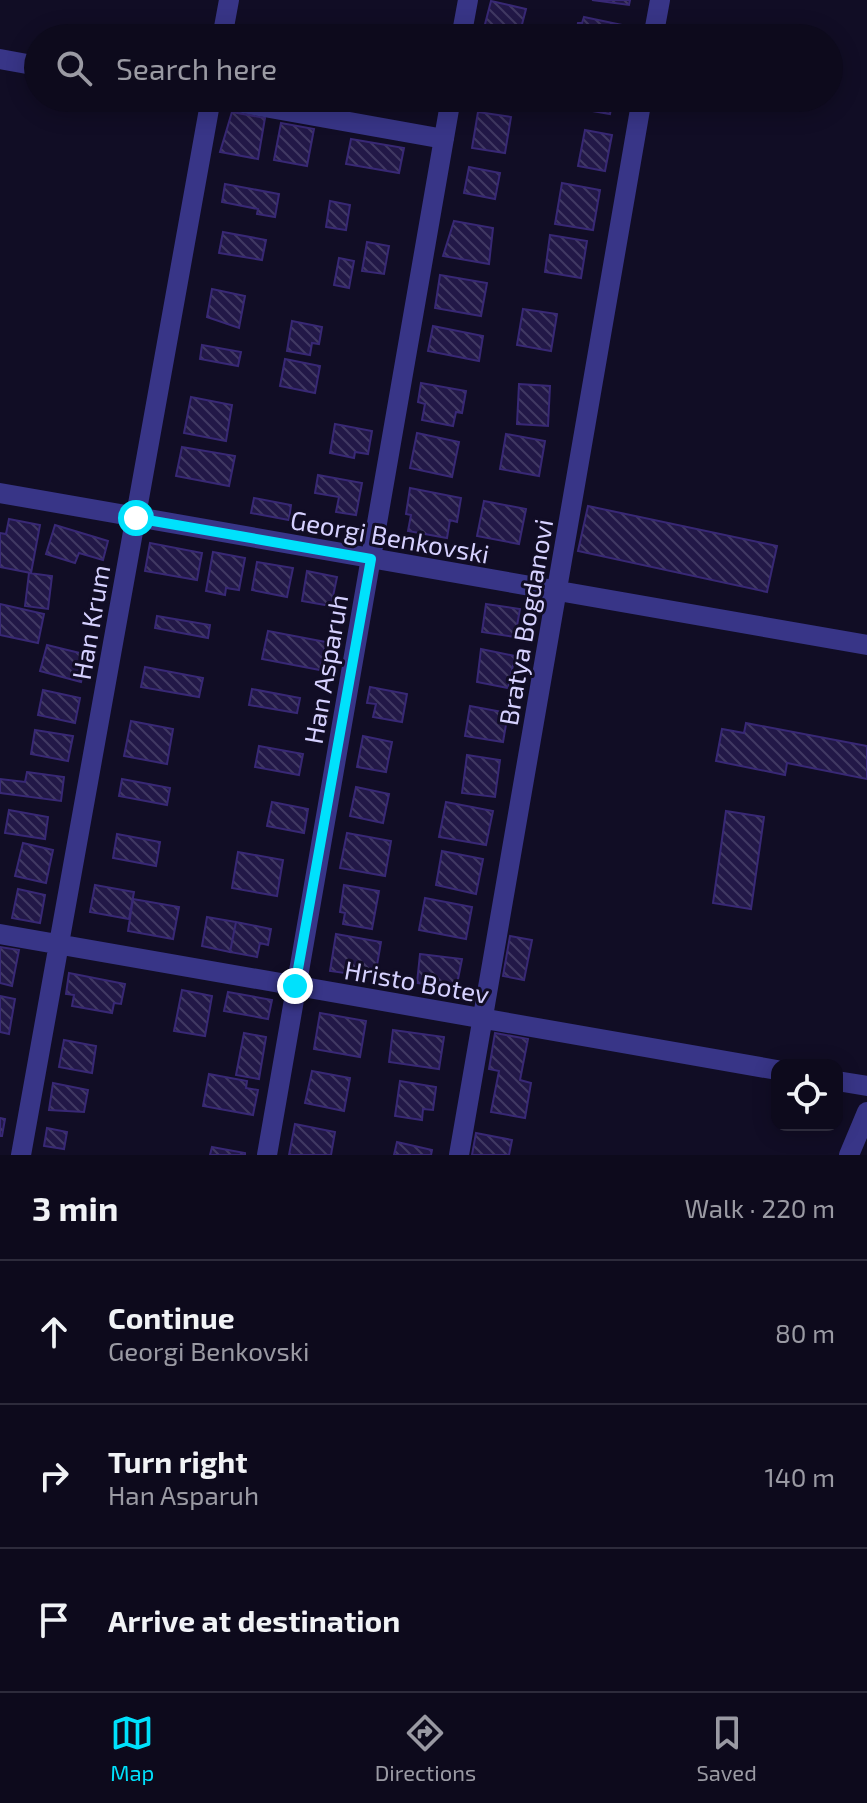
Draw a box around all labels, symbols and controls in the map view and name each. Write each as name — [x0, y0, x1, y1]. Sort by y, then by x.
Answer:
search box — [24, 24, 843, 112]
icon: search — [52, 46, 96, 90]
text: Search here — [116, 50, 277, 86]
route start — [118, 500, 154, 536]
street label: Georgi Benkovski — [288, 503, 492, 569]
street label: Bratya Bogdanovi — [492, 516, 558, 728]
street label: Han Krum — [65, 562, 115, 682]
street label: Han Asparuh — [297, 592, 353, 746]
street label: Hristo Botev — [342, 953, 492, 1009]
route end — [277, 968, 313, 1004]
map controls — [771, 1059, 843, 1131]
button: locate — [771, 1059, 843, 1131]
text: 3 min — [32, 1187, 118, 1228]
text: Walk · 220 m — [684, 1192, 835, 1223]
text: Continue — [108, 1299, 235, 1335]
icon: ahead — [32, 1310, 76, 1354]
text: 80 m — [775, 1317, 835, 1348]
text: Georgi Benkovski — [108, 1335, 309, 1366]
text: Turn right — [108, 1443, 248, 1479]
icon: right — [32, 1454, 76, 1498]
text: 140 m — [764, 1461, 835, 1492]
text: Han Asparuh — [108, 1479, 259, 1510]
icon: arrive — [32, 1598, 76, 1642]
text: Arrive at destination — [108, 1602, 400, 1638]
tab: Map — [110, 1711, 154, 1785]
tab: Directions — [375, 1711, 476, 1785]
tab: Saved — [696, 1711, 757, 1785]

